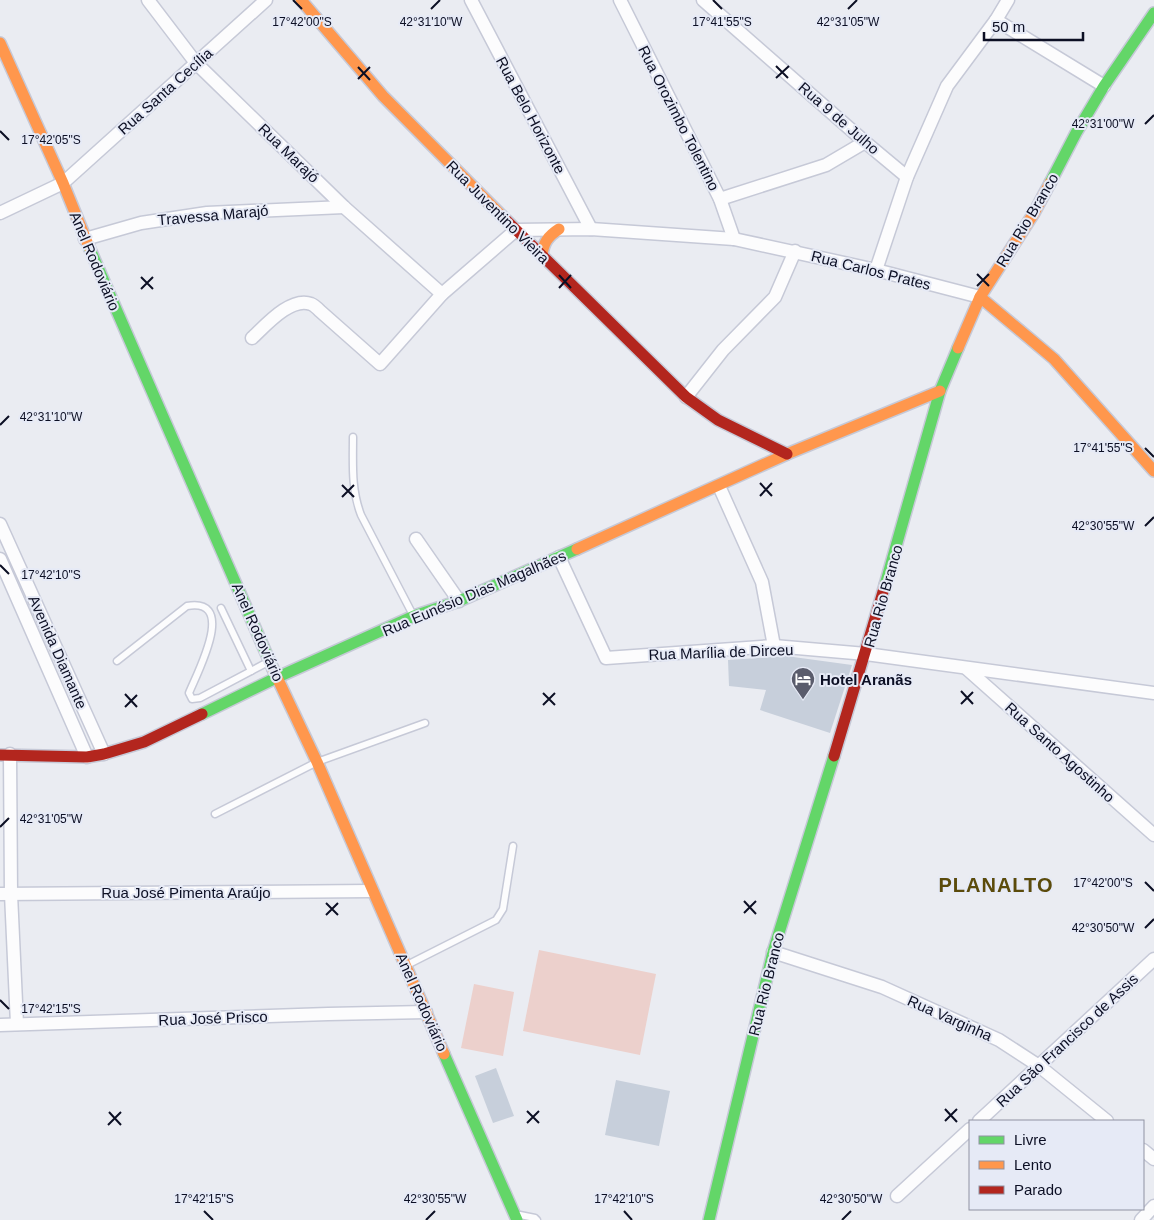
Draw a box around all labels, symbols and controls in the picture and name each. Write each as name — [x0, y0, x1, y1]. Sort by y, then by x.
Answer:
scale bar — [984, 10, 1083, 42]
text: 17°42'00"S — [272, 15, 332, 29]
text: 42°31'10"W — [400, 15, 463, 29]
text: 17°41'55"S — [692, 15, 752, 29]
text: 42°31'05"W — [817, 15, 880, 29]
text: 50 m — [992, 18, 1025, 35]
street label: Rua Orozimbo Tolentino — [635, 43, 723, 193]
street label: Rua Santa Cecília — [114, 44, 216, 138]
street label: Rua Belo Horizonte — [493, 54, 569, 176]
street label: Rua 9 de Julho — [795, 78, 883, 158]
text: 42°31'00"W — [1072, 117, 1135, 131]
street label: Rua Marajó — [255, 120, 323, 186]
text: 17°42'05"S — [21, 133, 81, 147]
street label: Rua Juventino Vieira — [443, 157, 553, 267]
street label: Rua Rio Branco — [992, 170, 1062, 270]
street label: Travessa Marajó — [157, 202, 269, 228]
street label: Anel Rodoviário — [66, 209, 124, 313]
street label: Rua Carlos Prates — [809, 247, 933, 293]
text: 42°31'10"W — [20, 410, 83, 424]
text: 17°41'55"S — [1073, 441, 1133, 455]
text: 42°30'55"W — [1072, 519, 1135, 533]
street label: Rua Rio Branco — [860, 543, 906, 649]
street label: Rua Eunésio Dias Magalhães — [380, 547, 568, 639]
text: 17°42'10"S — [21, 568, 81, 582]
street label: Anel Rodoviário — [229, 580, 287, 684]
street label: Avenida Diamante — [25, 593, 91, 711]
street label: Rua Marília de Dirceu — [648, 641, 794, 663]
hotel icon: Hotel Aranãs — [790, 666, 816, 700]
place label: Hotel Aranãs — [820, 671, 912, 688]
street label: Rua Santo Agostinho — [1002, 699, 1118, 805]
text: 42°31'05"W — [20, 812, 83, 826]
district label: PLANALTO — [938, 874, 1054, 896]
text: 17°42'00"S — [1073, 876, 1133, 890]
street label: Rua José Pimenta Araújo — [101, 884, 271, 901]
text: 42°30'50"W — [1072, 921, 1135, 935]
street label: Rua Rio Branco — [745, 931, 787, 1037]
street label: Anel Rodoviário — [393, 950, 451, 1054]
street label: Rua São Francisco de Assis — [993, 970, 1141, 1110]
street label: Rua Varginha — [905, 992, 995, 1044]
text: 17°42'15"S — [21, 1002, 81, 1016]
street label: Rua José Prisco — [158, 1008, 268, 1028]
legend — [969, 1120, 1144, 1210]
text: Livre — [1014, 1131, 1047, 1148]
text: Lento — [1014, 1156, 1052, 1173]
text: Parado — [1014, 1181, 1062, 1198]
text: 17°42'15"S — [174, 1192, 234, 1206]
text: 42°30'55"W — [404, 1192, 467, 1206]
text: 17°42'10"S — [594, 1192, 654, 1206]
text: 42°30'50"W — [820, 1192, 883, 1206]

